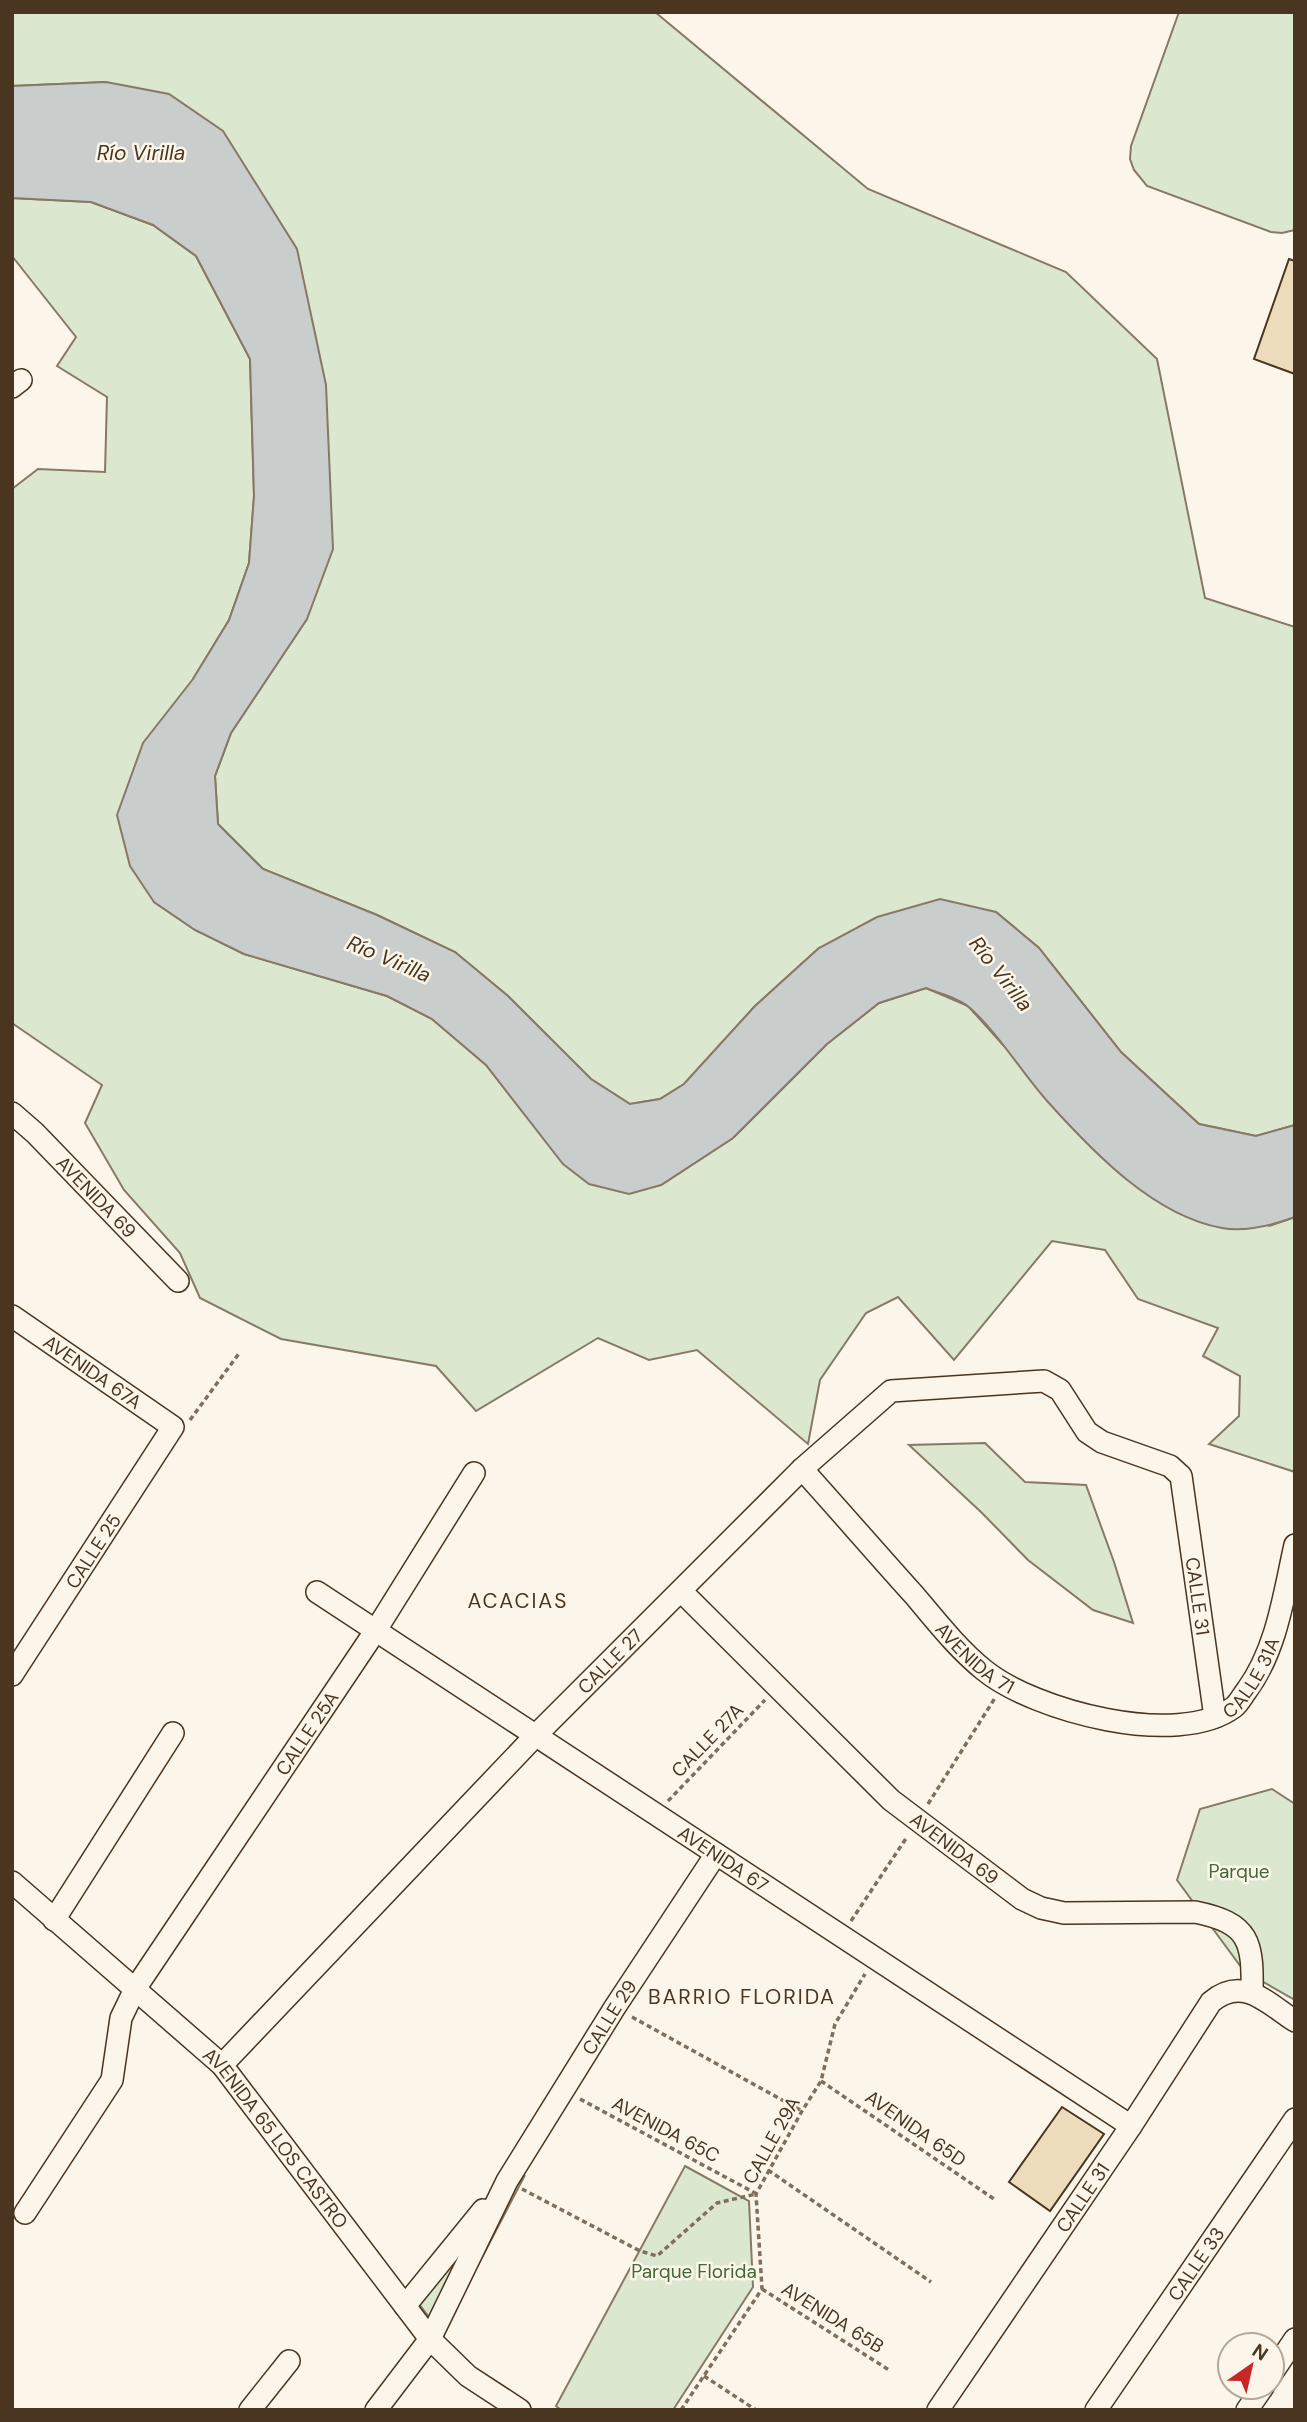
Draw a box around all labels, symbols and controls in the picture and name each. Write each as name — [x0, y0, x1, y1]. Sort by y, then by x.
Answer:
water label: Río Virilla — [97, 139, 185, 167]
water label: Río Virilla — [343, 929, 435, 989]
water label: Río Virilla — [963, 930, 1039, 1018]
street label: AVENIDA 69 — [51, 1151, 142, 1244]
street label: AVENIDA 67A — [38, 1329, 147, 1415]
street label: CALLE 25 — [60, 1509, 127, 1593]
street label: CALLE 31 — [1180, 1556, 1215, 1637]
district label: ACACIAS — [467, 1587, 569, 1615]
street label: AVENIDA 71 — [930, 1617, 1019, 1700]
street label: CALLE 27 — [572, 1623, 648, 1700]
street label: CALLE 31A — [1218, 1634, 1285, 1724]
street label: CALLE 25A — [270, 1686, 345, 1780]
street label: CALLE 27A — [666, 1698, 749, 1783]
street label: AVENIDA 69 — [905, 1807, 1004, 1890]
street label: AVENIDA 67 — [673, 1820, 773, 1898]
park label: Parque — [1208, 1859, 1270, 1884]
street label: CALLE 29 — [576, 1975, 643, 2060]
district label: BARRIO FLORIDA — [648, 1983, 836, 2011]
street label: AVENIDA 65 LOS CASTRO — [198, 2042, 354, 2234]
street label: AVENIDA 65D — [860, 2084, 971, 2172]
street label: AVENIDA 65C — [608, 2091, 724, 2168]
street label: CALLE 29A — [737, 2092, 806, 2188]
street label: CALLE 31 — [1050, 2158, 1115, 2237]
street label: CALLE 33 — [1162, 2222, 1230, 2306]
park label: Parque Florida — [631, 2259, 757, 2284]
street label: AVENIDA 65B — [777, 2276, 889, 2359]
north arrow — [1216, 2331, 1286, 2401]
text: N — [1247, 2338, 1273, 2367]

